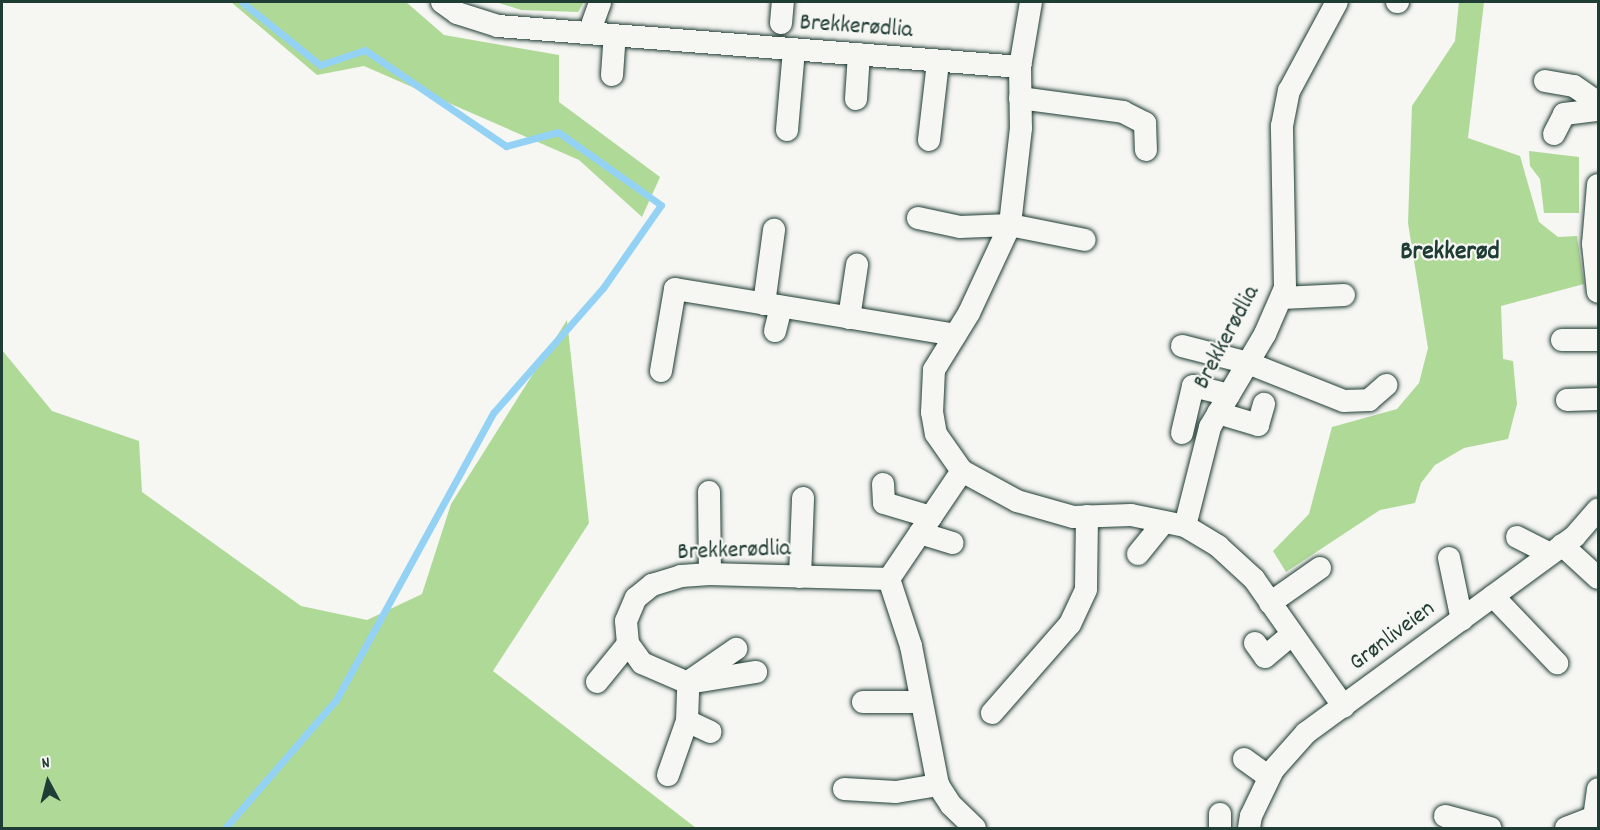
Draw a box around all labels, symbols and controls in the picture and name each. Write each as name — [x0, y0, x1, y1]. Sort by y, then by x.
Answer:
street label: Brekkerødlia — [798, 10, 914, 46]
district label: Brekkerød — [1400, 237, 1500, 269]
street label: Brekkerødlia — [1189, 281, 1267, 395]
street label: Brekkerødlia — [677, 536, 791, 568]
street label: Grønliveien — [1345, 596, 1441, 678]
north arrow — [18, 752, 78, 812]
text: N — [40, 752, 51, 776]

